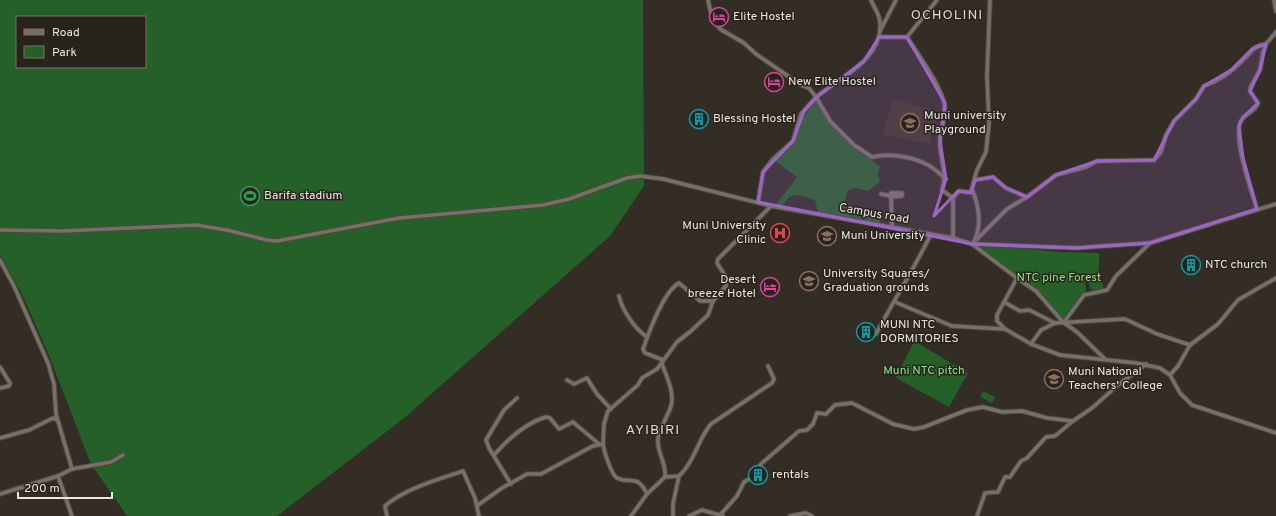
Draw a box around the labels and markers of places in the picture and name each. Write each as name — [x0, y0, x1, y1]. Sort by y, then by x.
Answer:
hotel icon: Elite Hostel — [708, 6, 730, 28]
place label: Elite Hostel — [733, 9, 795, 25]
hotel icon: New Elite Hostel — [763, 71, 785, 93]
place label: New Elite Hostel — [788, 74, 876, 90]
building icon: Blessing Hostel — [688, 108, 710, 130]
place label: Muni university Playground — [924, 108, 1006, 138]
place label: Blessing Hostel — [713, 111, 796, 127]
school or university icon: Muni university Playground — [899, 112, 921, 134]
sports icon: Barifa stadium — [239, 185, 261, 207]
place label: Barifa stadium — [264, 188, 342, 204]
place label: Muni University Clinic — [682, 218, 766, 248]
hospital icon: Muni University Clinic — [769, 222, 791, 244]
school or university icon: Muni University — [816, 225, 838, 247]
place label: Muni University — [841, 228, 925, 244]
building icon: NTC church — [1180, 254, 1202, 276]
place label: NTC church — [1205, 257, 1267, 273]
place label: University Squares/ Graduation grounds — [823, 266, 930, 296]
school or university icon: University Squares/ Graduation grounds — [798, 270, 820, 292]
place label: Desert breeze Hotel — [688, 272, 756, 302]
hotel icon: Desert breeze Hotel — [759, 276, 781, 298]
place label: MUNI NTC DORMITORIES — [880, 317, 959, 347]
building icon: MUNI NTC DORMITORIES — [855, 321, 877, 343]
place label: Muni National Teachers' College — [1068, 364, 1163, 394]
school or university icon: Muni National Teachers' College — [1043, 368, 1065, 390]
building icon: rentals — [747, 464, 769, 486]
place label: rentals — [772, 467, 809, 483]

